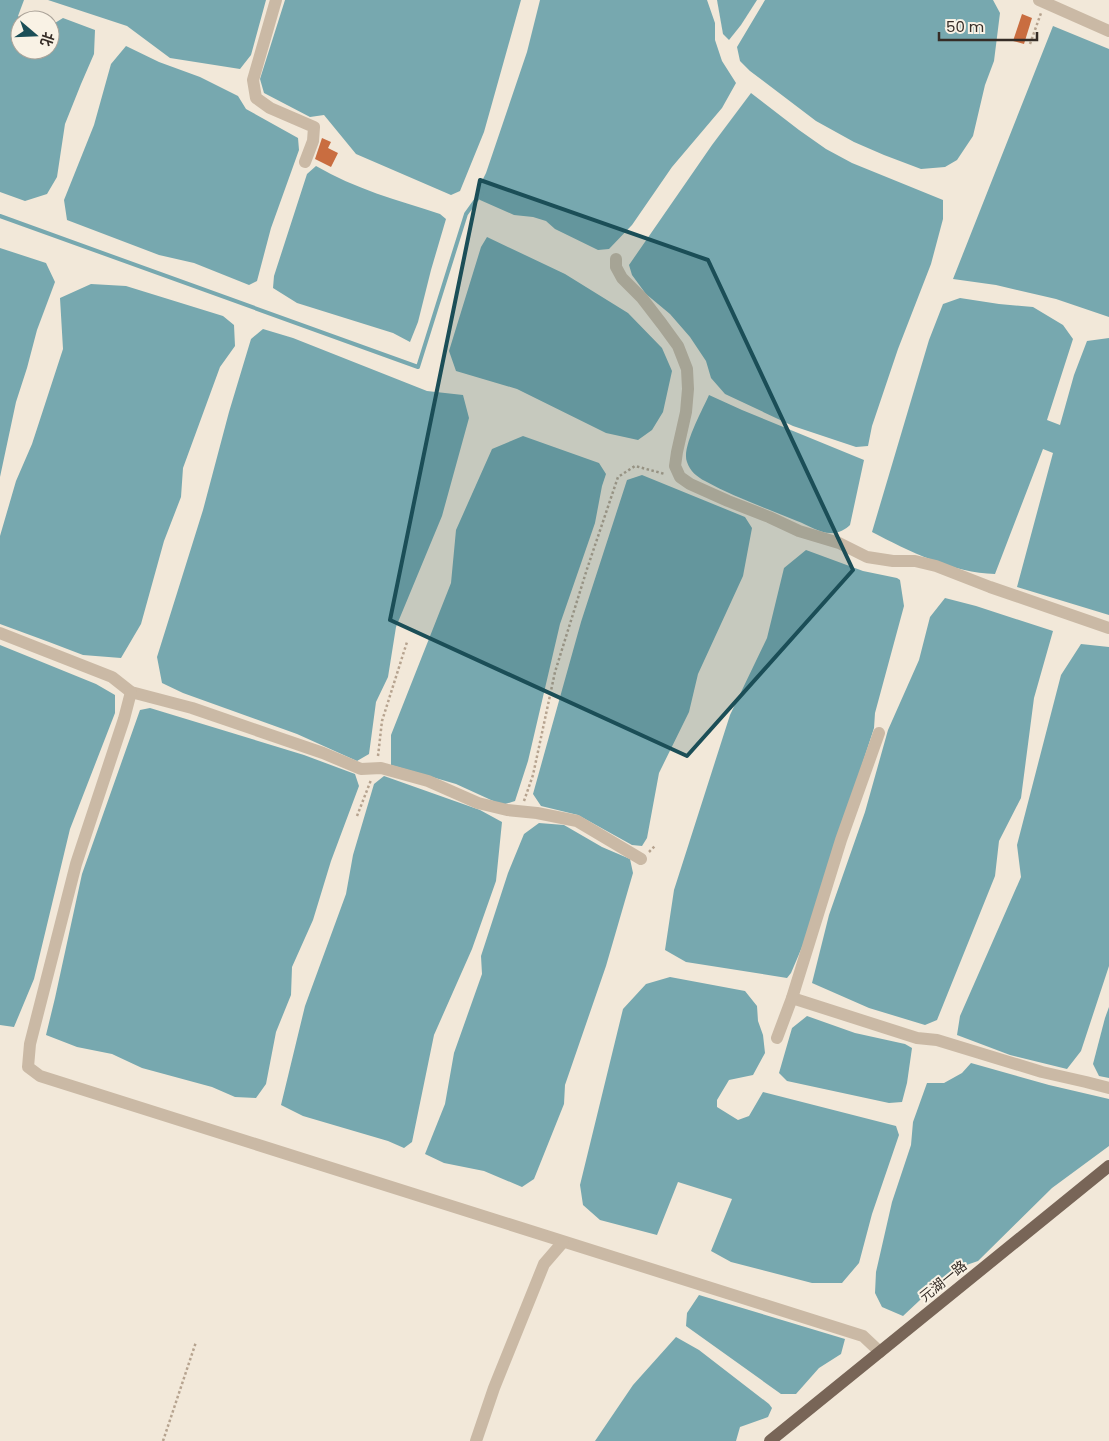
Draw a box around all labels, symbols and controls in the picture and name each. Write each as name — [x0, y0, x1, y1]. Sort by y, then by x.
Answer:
north arrow — [10, 10, 60, 60]
scale bar — [939, 10, 1036, 42]
text: 50 m — [946, 16, 984, 37]
text: 北 — [36, 29, 59, 49]
street label: 元湖一路 — [915, 1256, 971, 1306]

